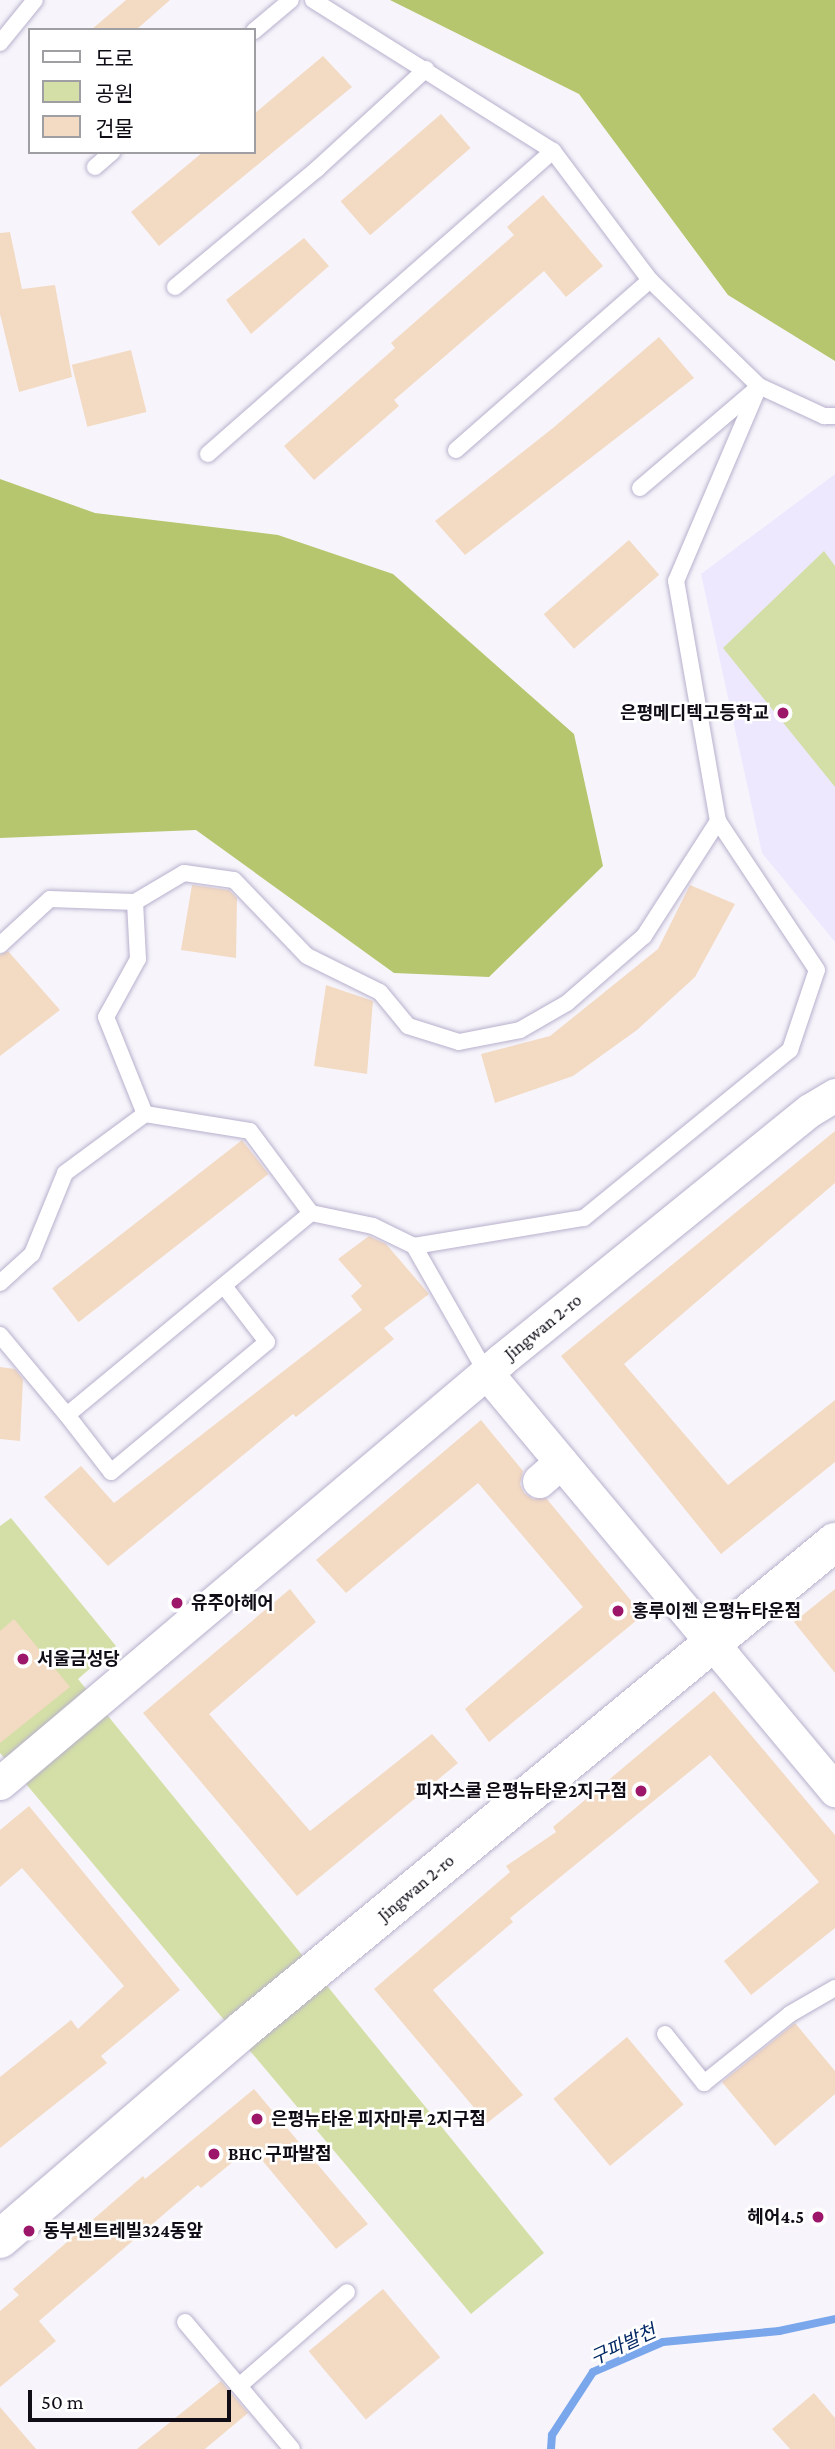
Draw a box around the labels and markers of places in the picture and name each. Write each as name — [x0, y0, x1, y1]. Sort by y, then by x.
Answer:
place label: 은평메디텍고등학교 — [620, 702, 769, 724]
marker: 은평메디텍고등학교 — [775, 705, 791, 721]
place label: 유주아헤어 — [191, 1592, 274, 1614]
marker: 유주아헤어 — [169, 1595, 185, 1611]
place label: 홍루이젠 은평뉴타운점 — [632, 1600, 801, 1622]
marker: 홍루이젠 은평뉴타운점 — [610, 1603, 626, 1619]
place label: 서울금성당 — [37, 1648, 120, 1670]
marker: 서울금성당 — [15, 1651, 31, 1667]
place label: 피자스쿨 은평뉴타운2지구점 — [416, 1780, 627, 1802]
marker: 피자스쿨 은평뉴타운2지구점 — [633, 1783, 649, 1799]
place label: 은평뉴타운 피자마루 2지구점 — [271, 2108, 486, 2130]
marker: 은평뉴타운 피자마루 2지구점 — [249, 2111, 265, 2127]
place label: BHC 구파발점 — [228, 2143, 332, 2165]
marker: BHC 구파발점 — [206, 2146, 222, 2162]
place label: 헤어4.5 — [747, 2206, 804, 2228]
marker: 헤어4.5 — [810, 2209, 826, 2225]
place label: 동부센트레빌324동앞 — [43, 2220, 203, 2242]
marker: 동부센트레빌324동앞 — [21, 2223, 37, 2239]

